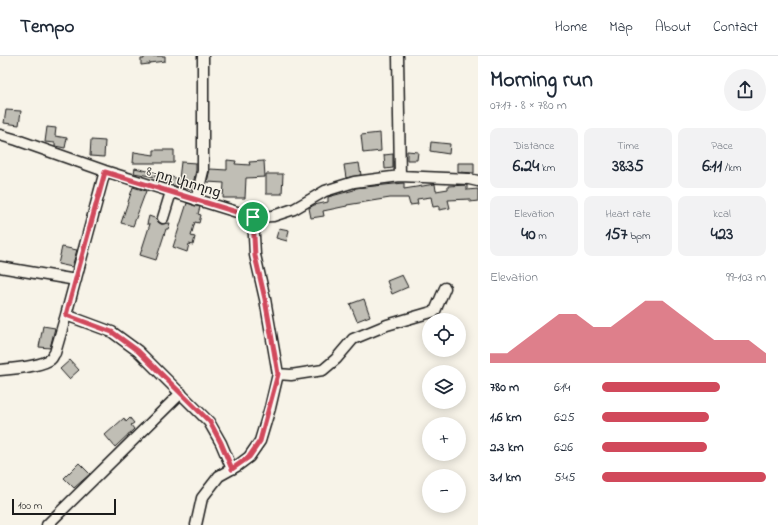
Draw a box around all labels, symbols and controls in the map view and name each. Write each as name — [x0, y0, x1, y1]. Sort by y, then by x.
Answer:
text: Tempo — [20, 14, 74, 41]
text: Home — [555, 17, 587, 38]
text: Map — [609, 17, 633, 38]
text: About — [655, 17, 691, 38]
text: Contact — [713, 17, 758, 38]
text: Morning run — [490, 65, 593, 97]
button: share — [724, 69, 766, 111]
text: 07:17 · 8 × 780 m — [490, 96, 567, 115]
text: Distance — [514, 138, 554, 154]
text: Time — [617, 138, 639, 154]
text: Pace — [711, 138, 733, 154]
text: 6.24 — [513, 154, 539, 179]
text: 38:35 — [612, 154, 644, 179]
text: 6:11 — [702, 154, 722, 179]
text: km — [539, 160, 555, 176]
text: /km — [722, 160, 742, 176]
street label: 8-րդ փողոց — [143, 161, 224, 204]
pin — [236, 200, 270, 234]
icon: arrive — [242, 206, 264, 228]
text: Elevation — [514, 206, 554, 222]
text: Heart rate — [605, 206, 651, 222]
text: kcal — [713, 206, 731, 222]
text: 40 — [521, 222, 536, 247]
text: 157 — [605, 222, 628, 247]
text: 423 — [711, 222, 733, 247]
text: m — [536, 228, 547, 244]
text: bpm — [628, 228, 651, 244]
text: Elevation — [490, 268, 538, 287]
text: 99–103 m — [726, 268, 766, 287]
map controls — [422, 313, 466, 513]
button: locate — [422, 313, 466, 357]
button: layers — [422, 365, 466, 409]
text: 780 m — [490, 378, 519, 397]
text: 6:14 — [554, 378, 570, 397]
text: 1.6 km — [490, 408, 522, 427]
text: 6:25 — [554, 408, 575, 427]
button: + — [422, 417, 466, 461]
text: 2.3 km — [490, 438, 524, 457]
text: 6:26 — [554, 438, 573, 457]
text: 3.1 km — [490, 468, 521, 487]
text: 5:45 — [554, 468, 575, 487]
button: − — [422, 469, 466, 513]
scale bar — [12, 497, 116, 516]
text: 100 m — [18, 498, 42, 514]

